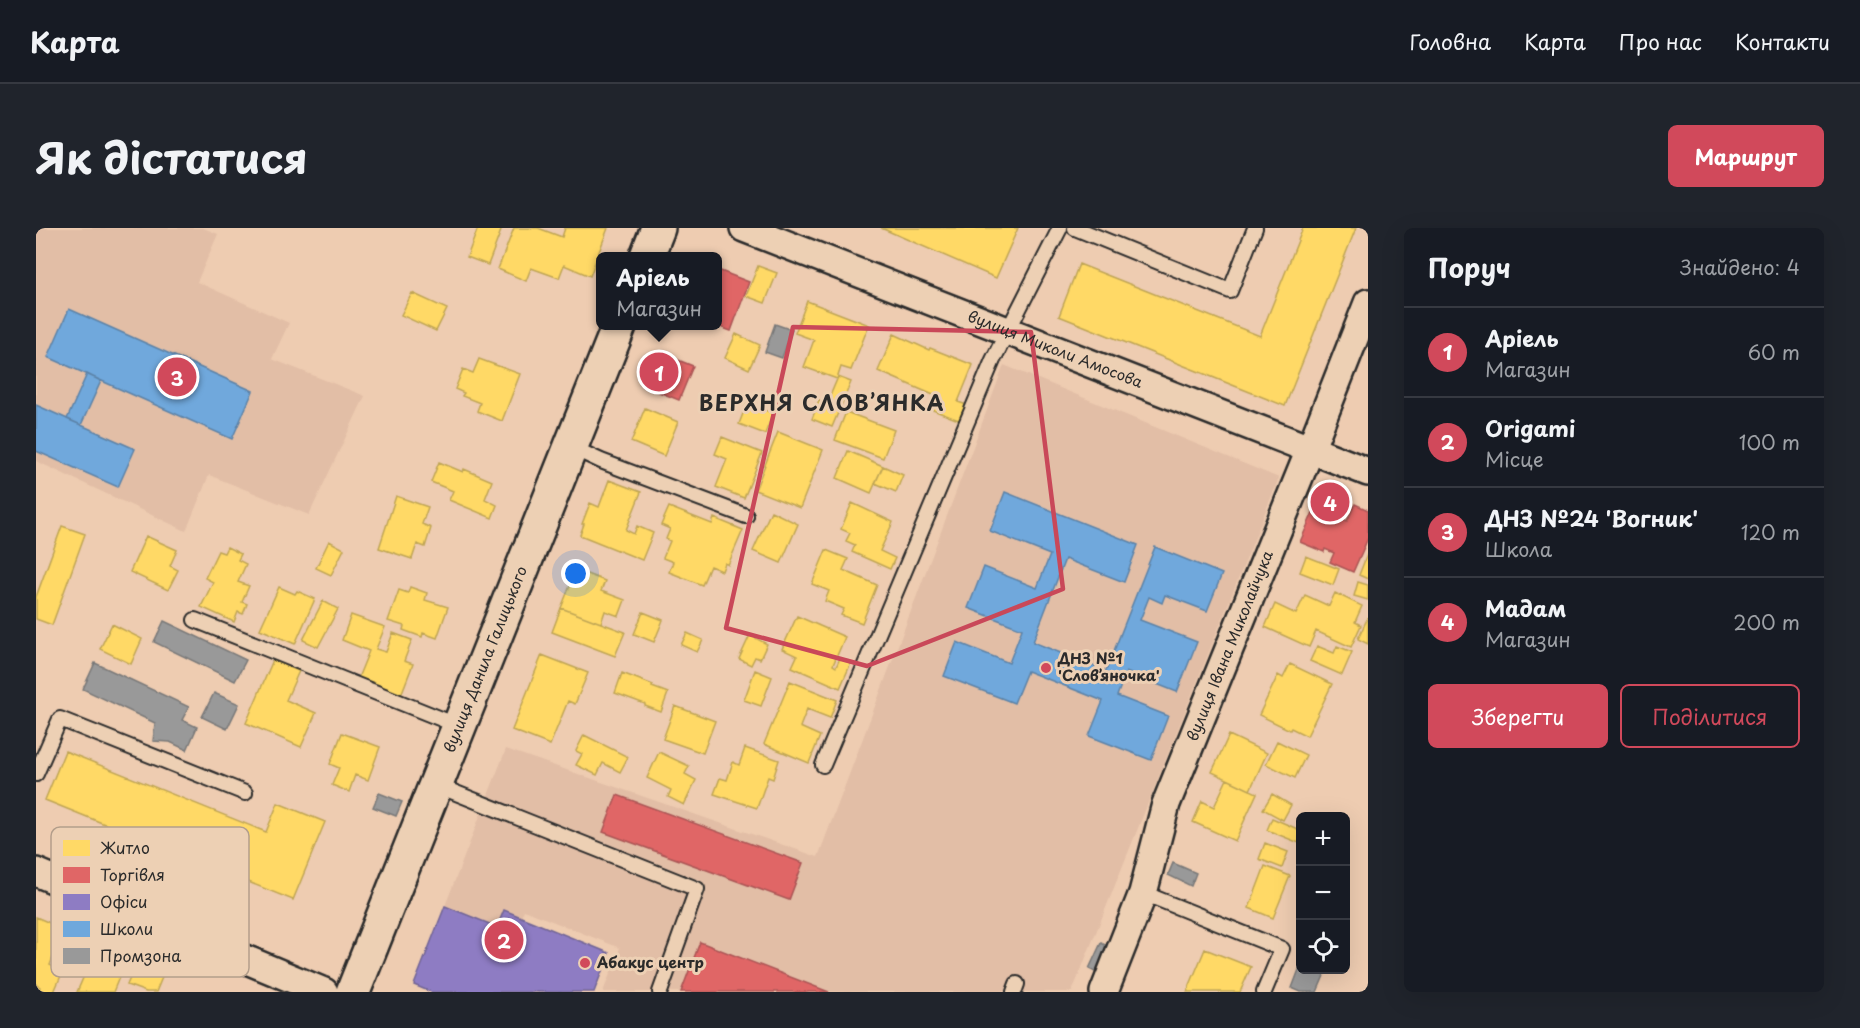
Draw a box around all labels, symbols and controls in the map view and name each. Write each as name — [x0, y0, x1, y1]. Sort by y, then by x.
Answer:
text: Карта — [30, 20, 120, 63]
text: Головна — [1410, 25, 1491, 57]
text: Карта — [1524, 25, 1586, 57]
text: Про нас — [1619, 25, 1702, 57]
text: Контакти — [1735, 25, 1830, 57]
text: Як дістатися — [36, 125, 308, 188]
button: Маршрут — [1668, 125, 1824, 187]
text: Поруч — [1428, 248, 1511, 287]
popup — [596, 252, 722, 330]
text: Знайдено: 4 — [1680, 252, 1800, 282]
text: Аріель — [616, 260, 690, 293]
text: Магазин — [616, 293, 702, 323]
street label: вулиця Миколи Амосова — [965, 304, 1147, 393]
text: Аріель — [1485, 321, 1559, 354]
text: 1 — [1443, 337, 1452, 367]
text: 60 m — [1748, 337, 1800, 367]
pin: 1 — [640, 350, 678, 394]
pin: 3 — [158, 354, 196, 400]
text: Магазин — [1485, 354, 1571, 384]
district label: ВЕРХНЯ СЛОВ’ЯНКА — [699, 386, 945, 418]
text: Origami — [1485, 411, 1575, 444]
text: 2 — [1440, 427, 1455, 457]
text: 100 m — [1739, 427, 1800, 457]
text: Місце — [1485, 444, 1544, 474]
pin: 4 — [1310, 480, 1350, 524]
text: ДНЗ №24 'Вогник' — [1485, 501, 1698, 534]
text: 3 — [1441, 517, 1454, 547]
text: 120 m — [1741, 517, 1800, 547]
text: Школа — [1485, 534, 1552, 564]
street label: вулиця Івана Миколайчука — [1180, 546, 1278, 744]
your location — [561, 559, 590, 588]
street label: вулиця Данила Галицького — [437, 562, 532, 756]
text: Мадам — [1485, 591, 1567, 624]
text: 4 — [1441, 607, 1454, 637]
text: 200 m — [1733, 607, 1800, 637]
text: Магазин — [1485, 624, 1571, 654]
place label: ДНЗ №1 'Слов’яночка' — [1057, 646, 1160, 686]
marker: ДНЗ №1 'Слов’яночка' — [1039, 661, 1053, 675]
button: Зберегти — [1428, 684, 1608, 748]
button: Поділитися — [1620, 684, 1800, 748]
map controls — [1296, 812, 1350, 974]
button: + — [1296, 812, 1350, 866]
legend — [51, 827, 249, 977]
text: Житло — [100, 835, 150, 859]
text: Торгівля — [100, 862, 165, 886]
button: − — [1296, 866, 1350, 920]
text: Офіси — [100, 889, 147, 913]
text: Школи — [100, 916, 153, 940]
pin: 2 — [484, 918, 524, 962]
button: locate — [1296, 920, 1350, 974]
text: Промзона — [100, 943, 181, 967]
place label: Абакус центр — [596, 950, 704, 973]
marker: Абакус центр — [578, 956, 592, 970]

